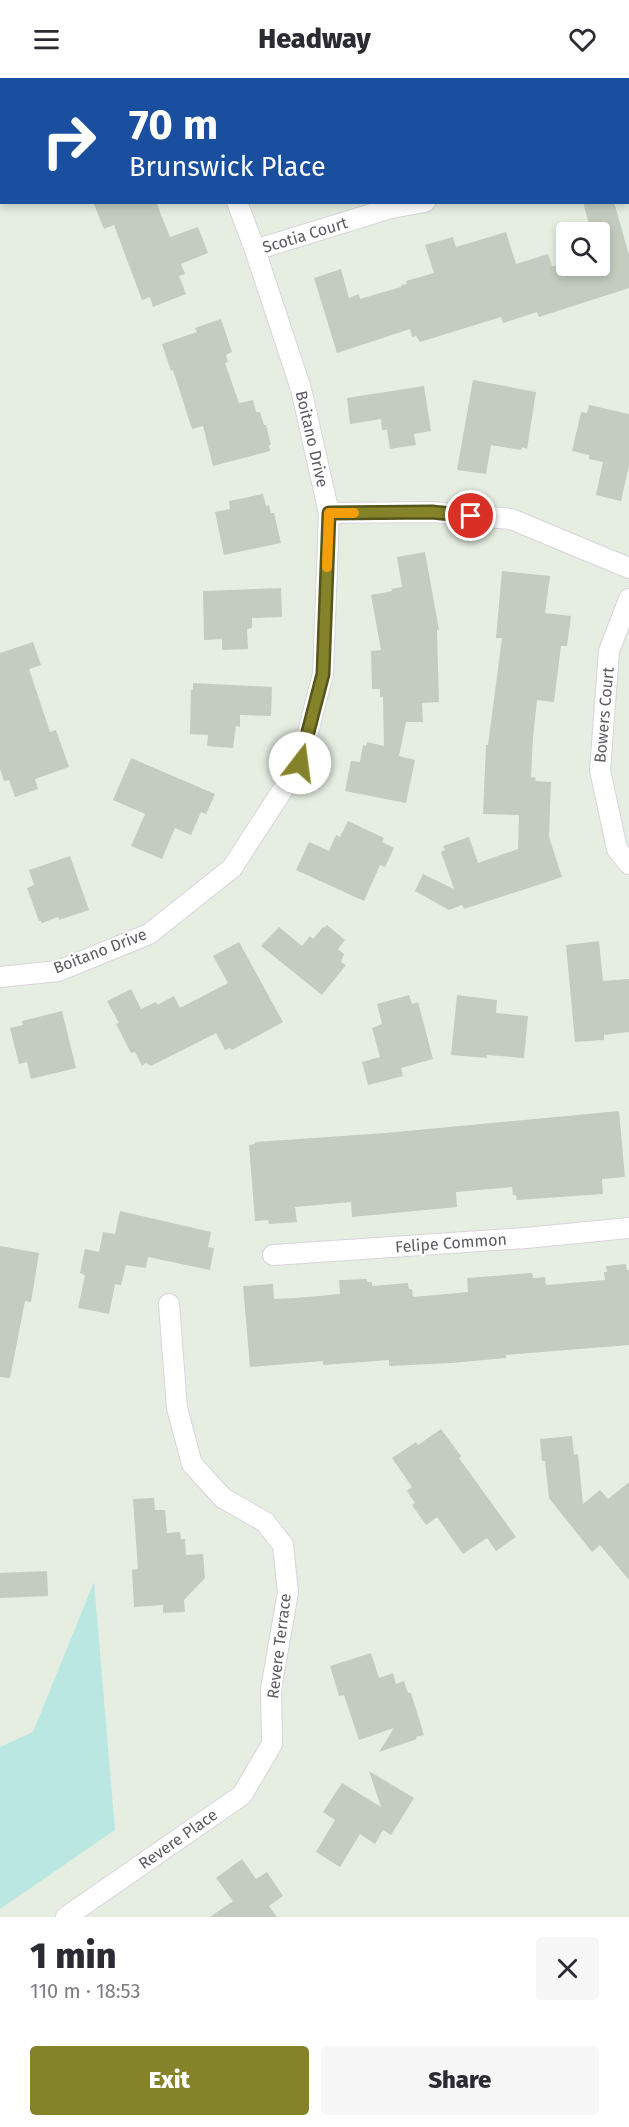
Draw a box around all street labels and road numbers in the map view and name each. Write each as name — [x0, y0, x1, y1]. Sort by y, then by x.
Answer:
street label: Scotia Court — [260, 213, 350, 257]
street label: Boitano Drive — [292, 389, 332, 489]
street label: Bowers Court — [590, 666, 618, 764]
street label: Boitano Drive — [51, 924, 149, 978]
street label: Felipe Common — [395, 1230, 507, 1256]
street label: Revere Terrace — [263, 1592, 295, 1700]
street label: Revere Place — [135, 1805, 221, 1873]

